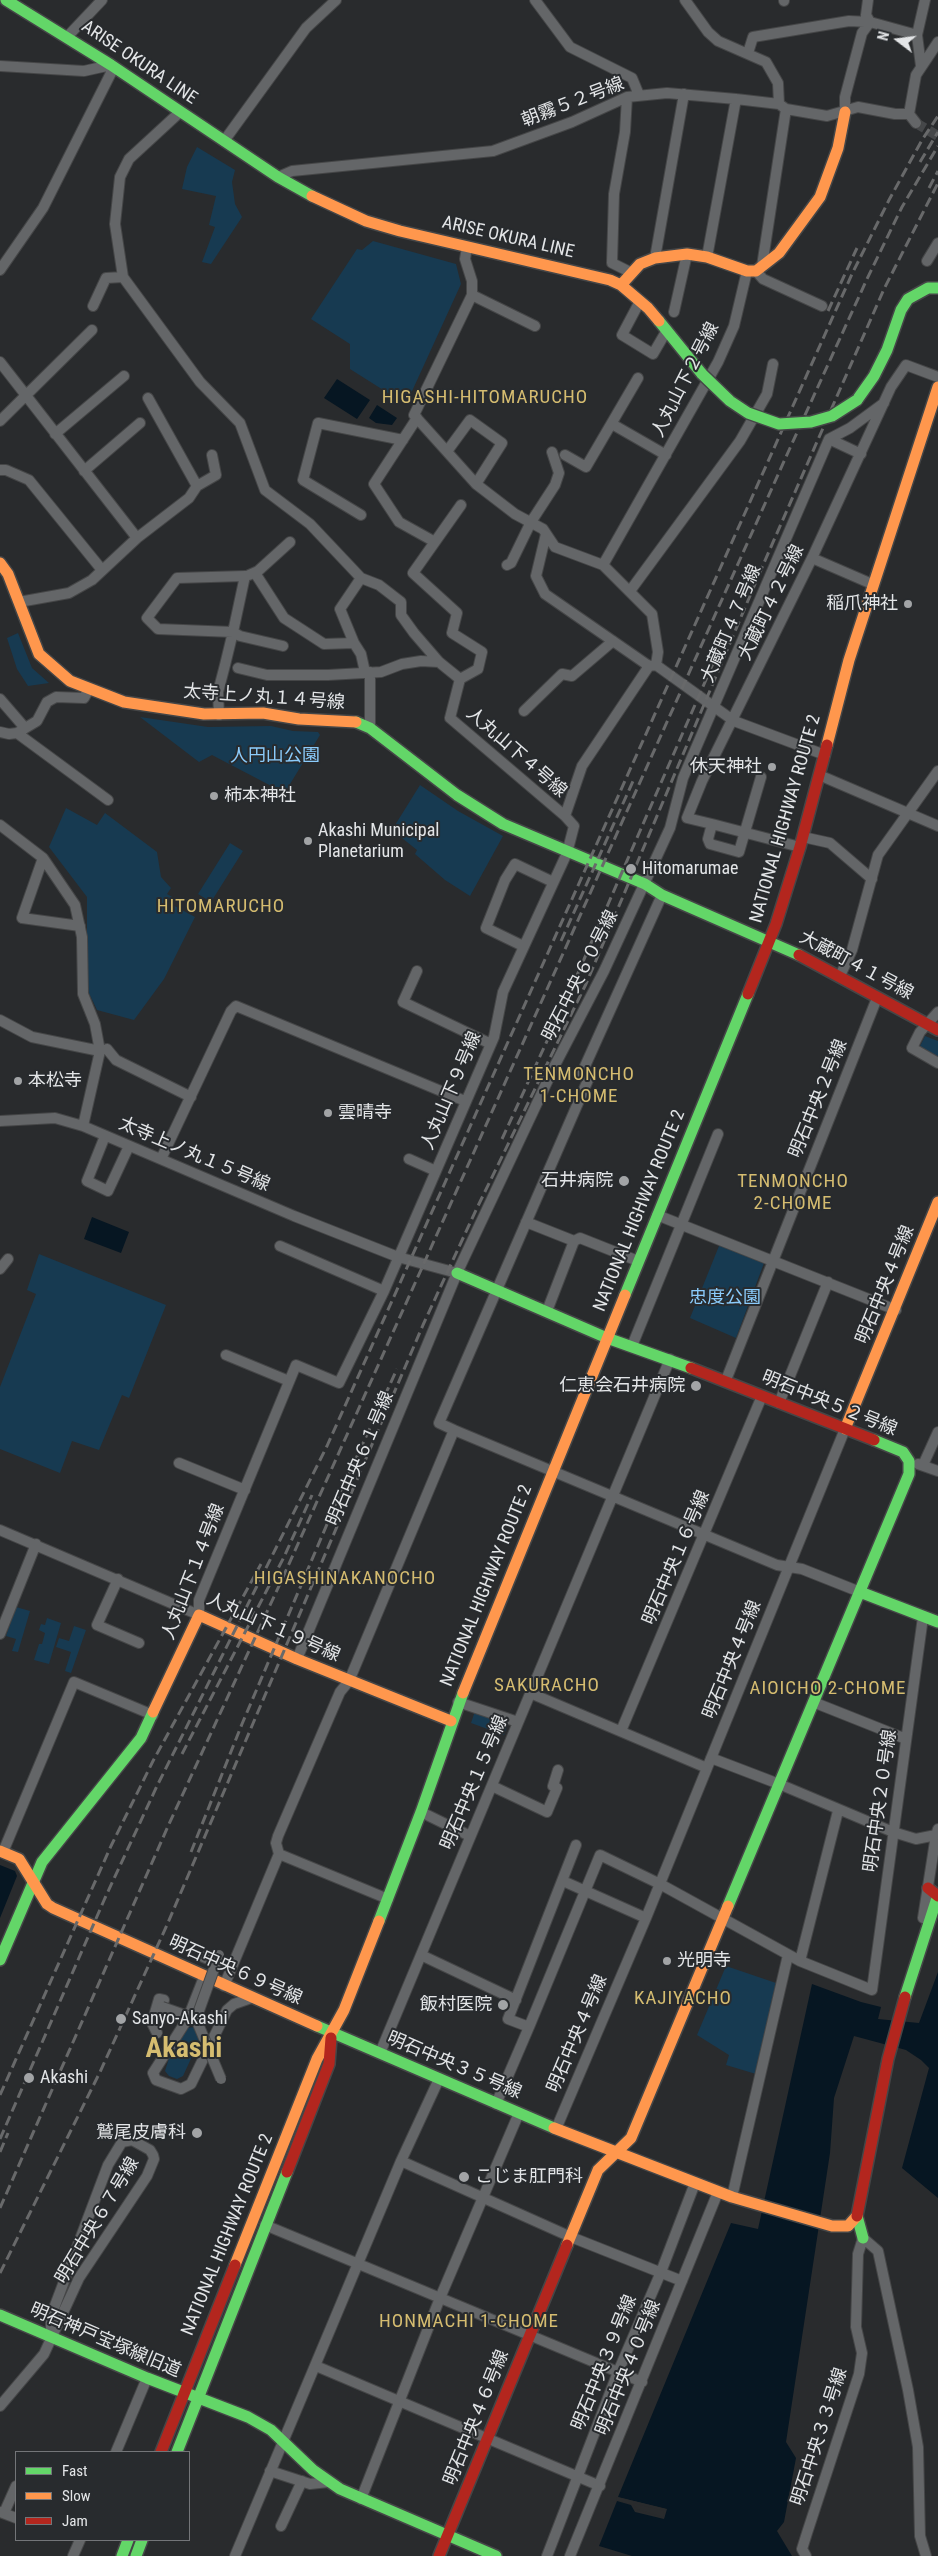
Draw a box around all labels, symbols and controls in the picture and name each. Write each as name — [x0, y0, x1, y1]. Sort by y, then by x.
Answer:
north arrow — [873, 15, 923, 65]
street label: ARISE OKURA LINE — [77, 16, 201, 110]
text: N — [875, 30, 892, 42]
street label: 朝霧５２号線 — [519, 74, 627, 132]
street label: ARISE OKURA LINE — [440, 212, 576, 264]
street label: 人丸山下２号線 — [648, 319, 724, 441]
district label: HIGASHI-HITOMARUCHO — [379, 387, 591, 409]
street label: 大蔵町４２号線 — [735, 542, 809, 664]
street label: 大蔵町４７号線 — [697, 562, 767, 686]
place label: 稲爪神社 — [826, 593, 898, 615]
marker: 稲爪神社 — [902, 598, 914, 610]
street label: 太寺上ノ丸１４号線 — [182, 682, 346, 714]
street label: 人丸山下４号線 — [461, 704, 571, 802]
street label: NATIONAL HIGHWAY ROUTE 2 — [746, 713, 826, 925]
park label: 人円山公園 — [230, 745, 320, 767]
place label: 休天神社 — [690, 756, 762, 778]
marker: 休天神社 — [766, 761, 778, 773]
place label: 柿本神社 — [224, 785, 296, 807]
marker: 柿本神社 — [208, 790, 220, 802]
place label: Akashi Municipal Planetarium — [318, 820, 440, 862]
marker: Akashi Municipal Planetarium — [302, 835, 314, 847]
place label: Hitomarumae — [642, 858, 738, 880]
marker: Hitomarumae — [624, 862, 638, 876]
district label: HITOMARUCHO — [155, 896, 287, 918]
street label: 明石中央６０号線 — [539, 907, 623, 1045]
street label: 大蔵町４１号線 — [795, 927, 917, 1005]
street label: 人丸山下９号線 — [417, 1029, 487, 1153]
street label: 明石中央２号線 — [785, 1037, 853, 1161]
district label: TENMONCHO 1-CHOME — [522, 1064, 636, 1108]
place label: 本松寺 — [28, 1070, 82, 1092]
marker: 本松寺 — [12, 1075, 24, 1087]
place label: 雲晴寺 — [338, 1102, 392, 1124]
marker: 雲晴寺 — [322, 1107, 334, 1119]
street label: NATIONAL HIGHWAY ROUTE 2 — [590, 1107, 690, 1315]
street label: 太寺上ノ丸１５号線 — [115, 1113, 273, 1197]
place label: 石井病院 — [541, 1170, 613, 1192]
district label: TENMONCHO 2-CHOME — [736, 1171, 850, 1215]
marker: 石井病院 — [617, 1174, 631, 1188]
street label: 明石中央４号線 — [852, 1223, 920, 1347]
park label: 忠度公園 — [689, 1287, 761, 1309]
street label: 明石中央５２号線 — [758, 1367, 900, 1441]
place label: 仁恵会石井病院 — [559, 1375, 685, 1397]
marker: 仁恵会石井病院 — [689, 1379, 703, 1393]
street label: 明石中央６１号線 — [323, 1389, 399, 1529]
street label: NATIONAL HIGHWAY ROUTE 2 — [437, 1482, 537, 1690]
street label: 明石中央１６号線 — [639, 1488, 715, 1628]
street label: 人丸山下１４号線 — [158, 1501, 230, 1643]
district label: HIGASHINAKANOCHO — [252, 1568, 438, 1590]
street label: 人丸山下１９号線 — [203, 1589, 343, 1667]
street label: 明石中央４号線 — [699, 1598, 767, 1722]
district label: SAKURACHO — [493, 1675, 601, 1697]
district label: AIOICHO 2-CHOME — [748, 1678, 908, 1700]
street label: 明石中央１５号線 — [437, 1713, 513, 1853]
street label: 明石中央２０号線 — [860, 1728, 902, 1874]
street label: 明石中央６９号線 — [165, 1932, 305, 2010]
place label: 光明寺 — [677, 1950, 731, 1972]
marker: 光明寺 — [661, 1955, 673, 1967]
street label: 明石中央４号線 — [543, 1972, 613, 2096]
district label: KAJIYACHO — [633, 1988, 733, 2010]
place label: 飯村医院 — [420, 1994, 492, 2016]
marker: 飯村医院 — [496, 1998, 510, 2012]
place label: Sanyo-Akashi — [132, 2008, 228, 2030]
marker: Sanyo-Akashi — [114, 2012, 128, 2026]
street label: 明石中央３５号線 — [384, 2028, 524, 2104]
district label: Akashi — [146, 2033, 222, 2067]
place label: Akashi — [40, 2067, 88, 2089]
marker: Akashi — [22, 2071, 36, 2085]
place label: 鷲尾皮膚科 — [96, 2122, 186, 2144]
marker: 鷲尾皮膚科 — [190, 2126, 204, 2140]
street label: NATIONAL HIGHWAY ROUTE 2 — [178, 2131, 278, 2339]
street label: 明石中央６７号線 — [52, 2154, 144, 2288]
place label: こじま肛門科 — [475, 2166, 583, 2188]
marker: こじま肛門科 — [457, 2170, 471, 2184]
street label: 明石中央３９号線 — [568, 2292, 642, 2434]
street label: 明石中央４０号線 — [592, 2297, 666, 2439]
street label: 明石神戸宝塚線旧道 — [26, 2299, 184, 2383]
district label: HONMACHI 1-CHOME — [377, 2311, 561, 2333]
street label: 明石中央４６号線 — [440, 2347, 514, 2489]
street label: 明石中央３３号線 — [787, 2365, 853, 2509]
legend — [15, 2451, 190, 2541]
text: Fast — [62, 2462, 87, 2480]
text: Slow — [62, 2487, 91, 2505]
text: Jam — [62, 2512, 88, 2530]

